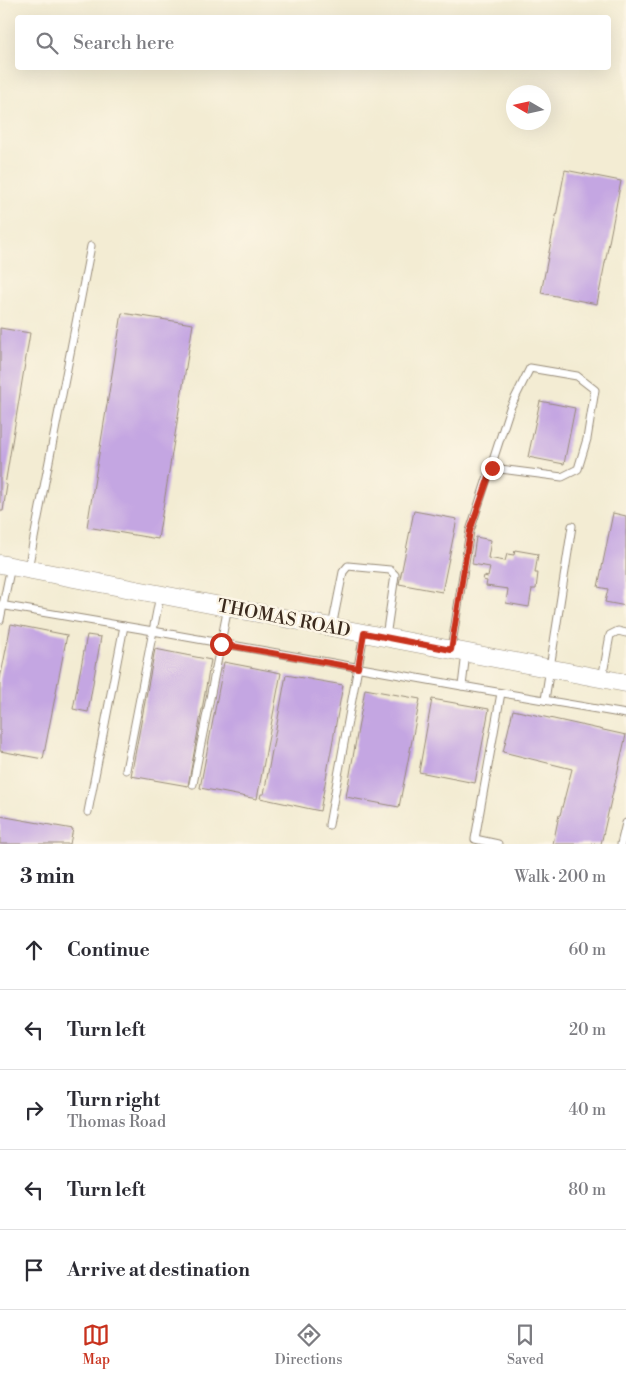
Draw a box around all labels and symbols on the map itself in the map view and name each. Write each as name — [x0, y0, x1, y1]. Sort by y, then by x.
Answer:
north arrow — [506, 85, 551, 130]
route end — [481, 457, 504, 480]
street label: THOMAS ROAD — [215, 594, 352, 643]
route start — [210, 633, 233, 656]

